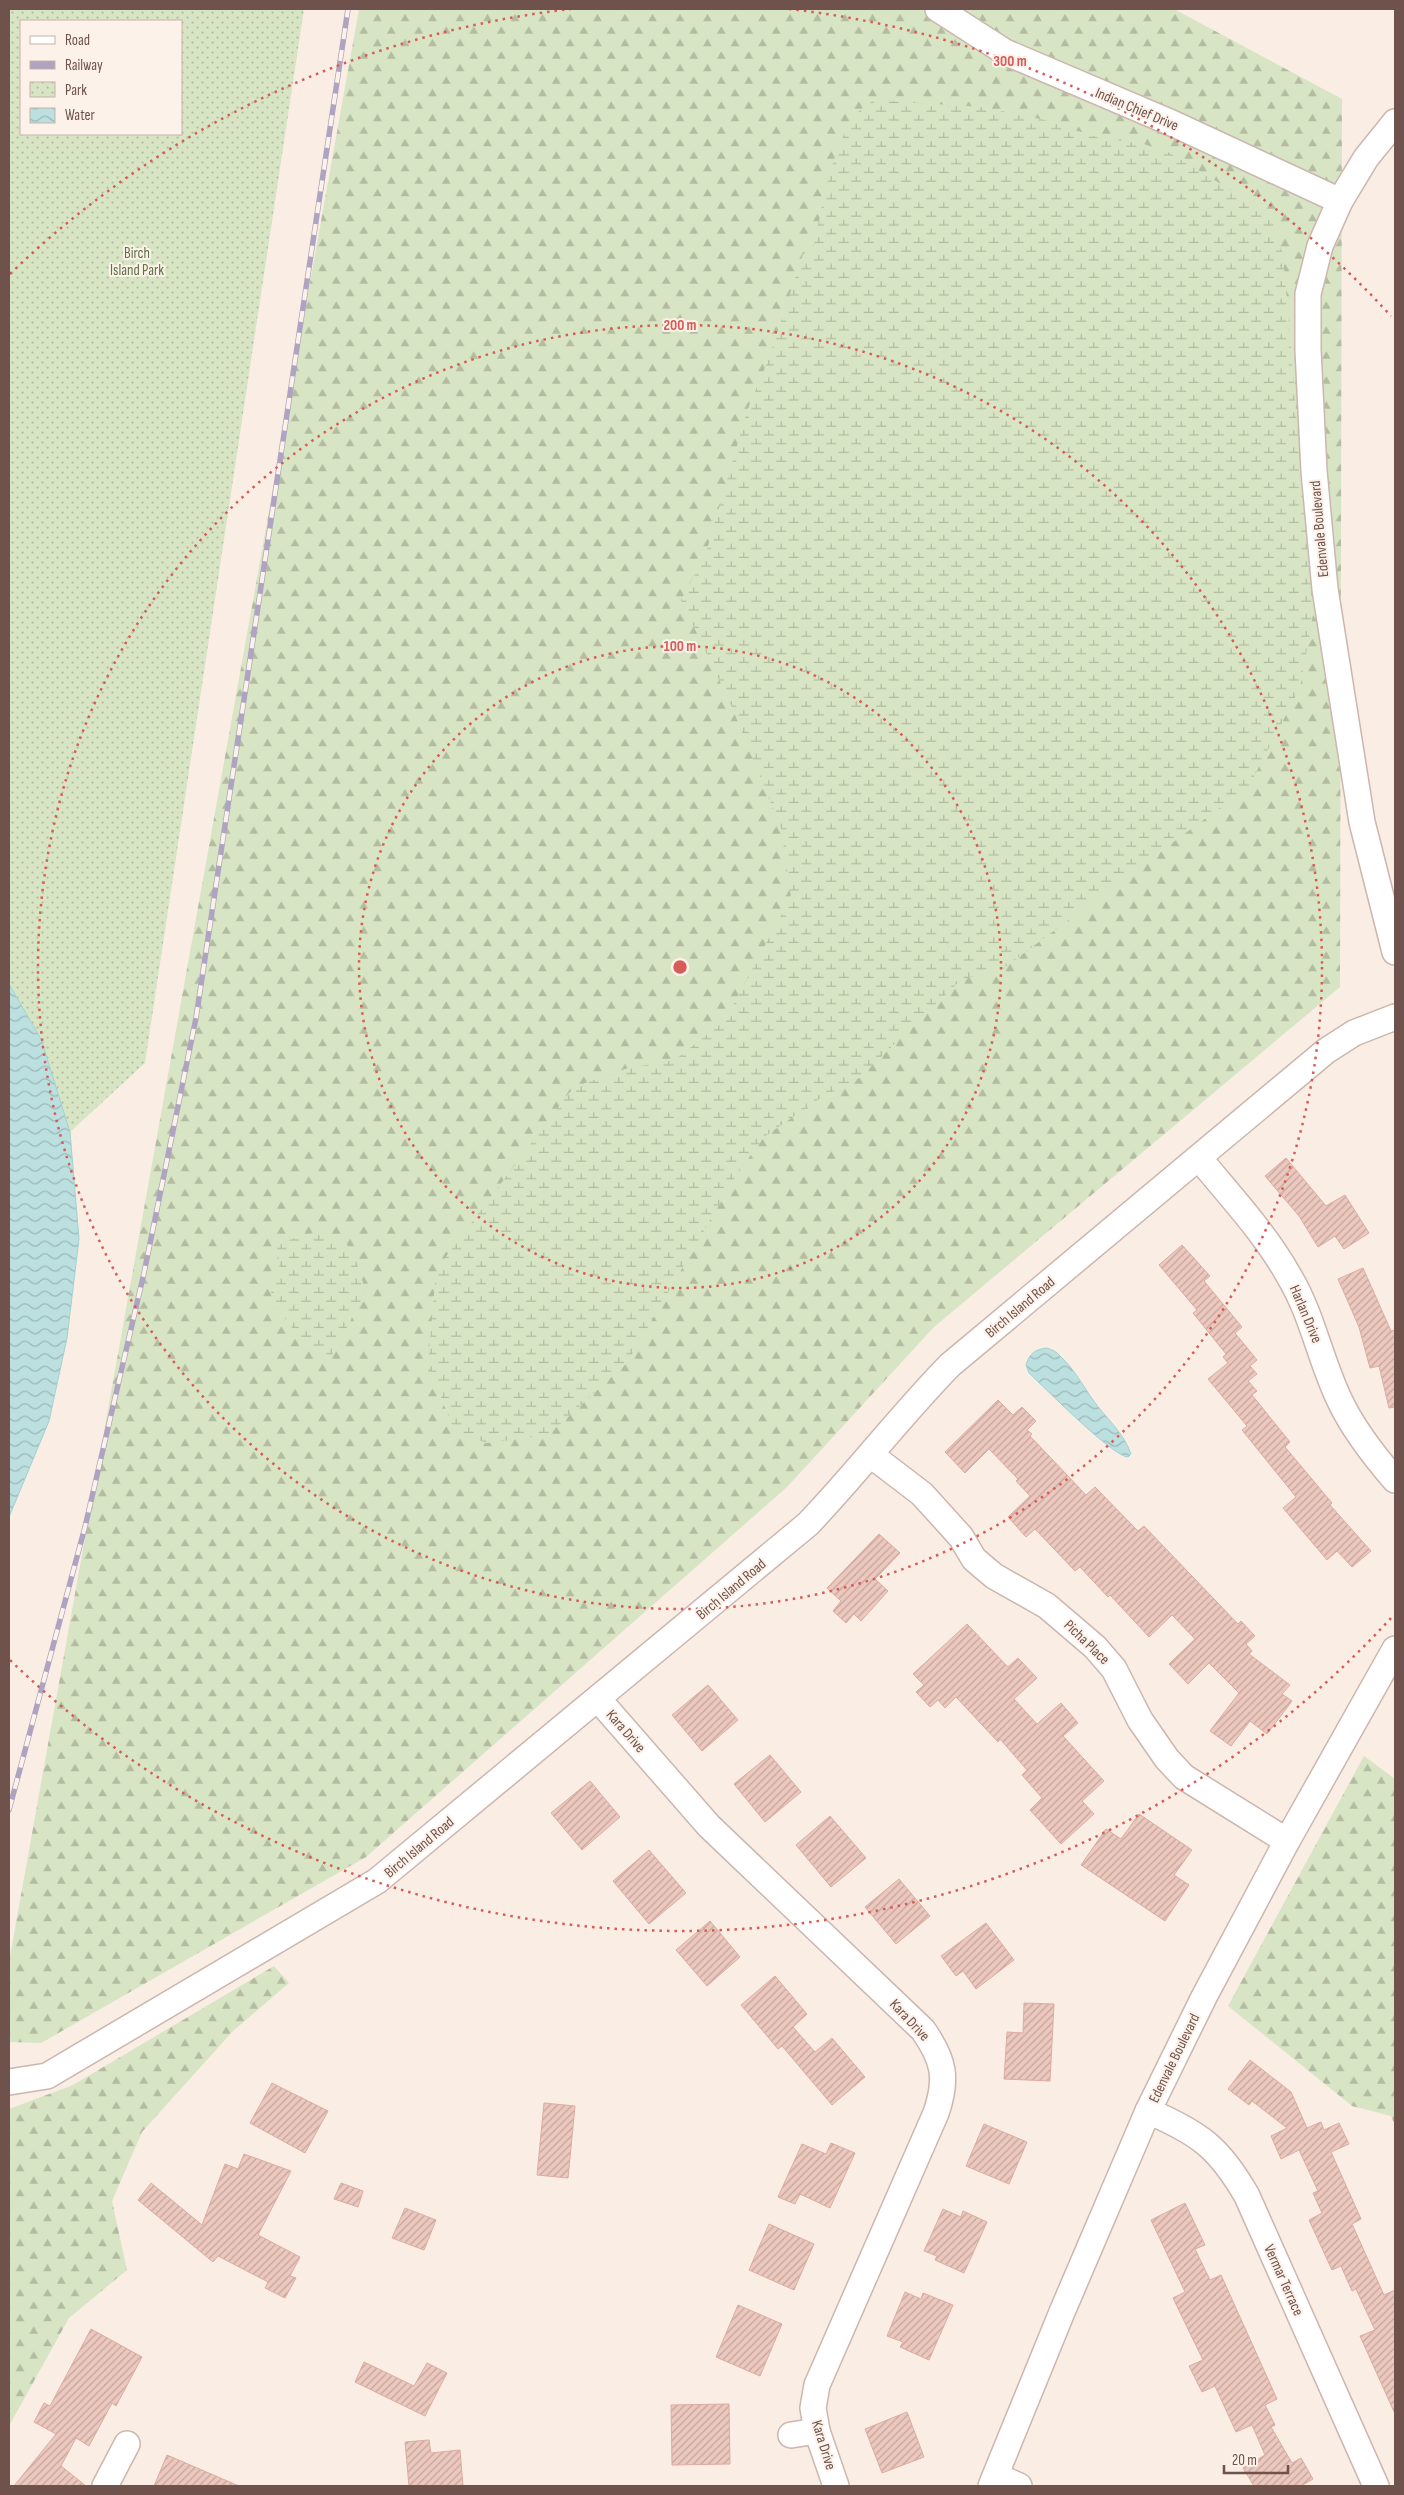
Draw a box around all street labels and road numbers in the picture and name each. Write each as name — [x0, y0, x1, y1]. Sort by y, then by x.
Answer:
street label: Indian Chief Drive — [1092, 83, 1181, 135]
street label: Edenvale Boulevard — [1306, 480, 1333, 578]
street label: Birch Island Road — [982, 1273, 1059, 1342]
street label: Harlan Drive — [1285, 1282, 1326, 1346]
street label: Birch Island Road — [693, 1555, 770, 1624]
street label: Picha Place — [1060, 1616, 1114, 1669]
street label: Kara Drive — [602, 1706, 649, 1757]
street label: Birch Island Road — [381, 1813, 458, 1882]
street label: Kara Drive — [885, 1995, 934, 2045]
street label: Edenvale Boulevard — [1145, 2011, 1204, 2106]
street label: Vermar Terrace — [1259, 2242, 1308, 2319]
street label: Kara Drive — [807, 2418, 840, 2472]

